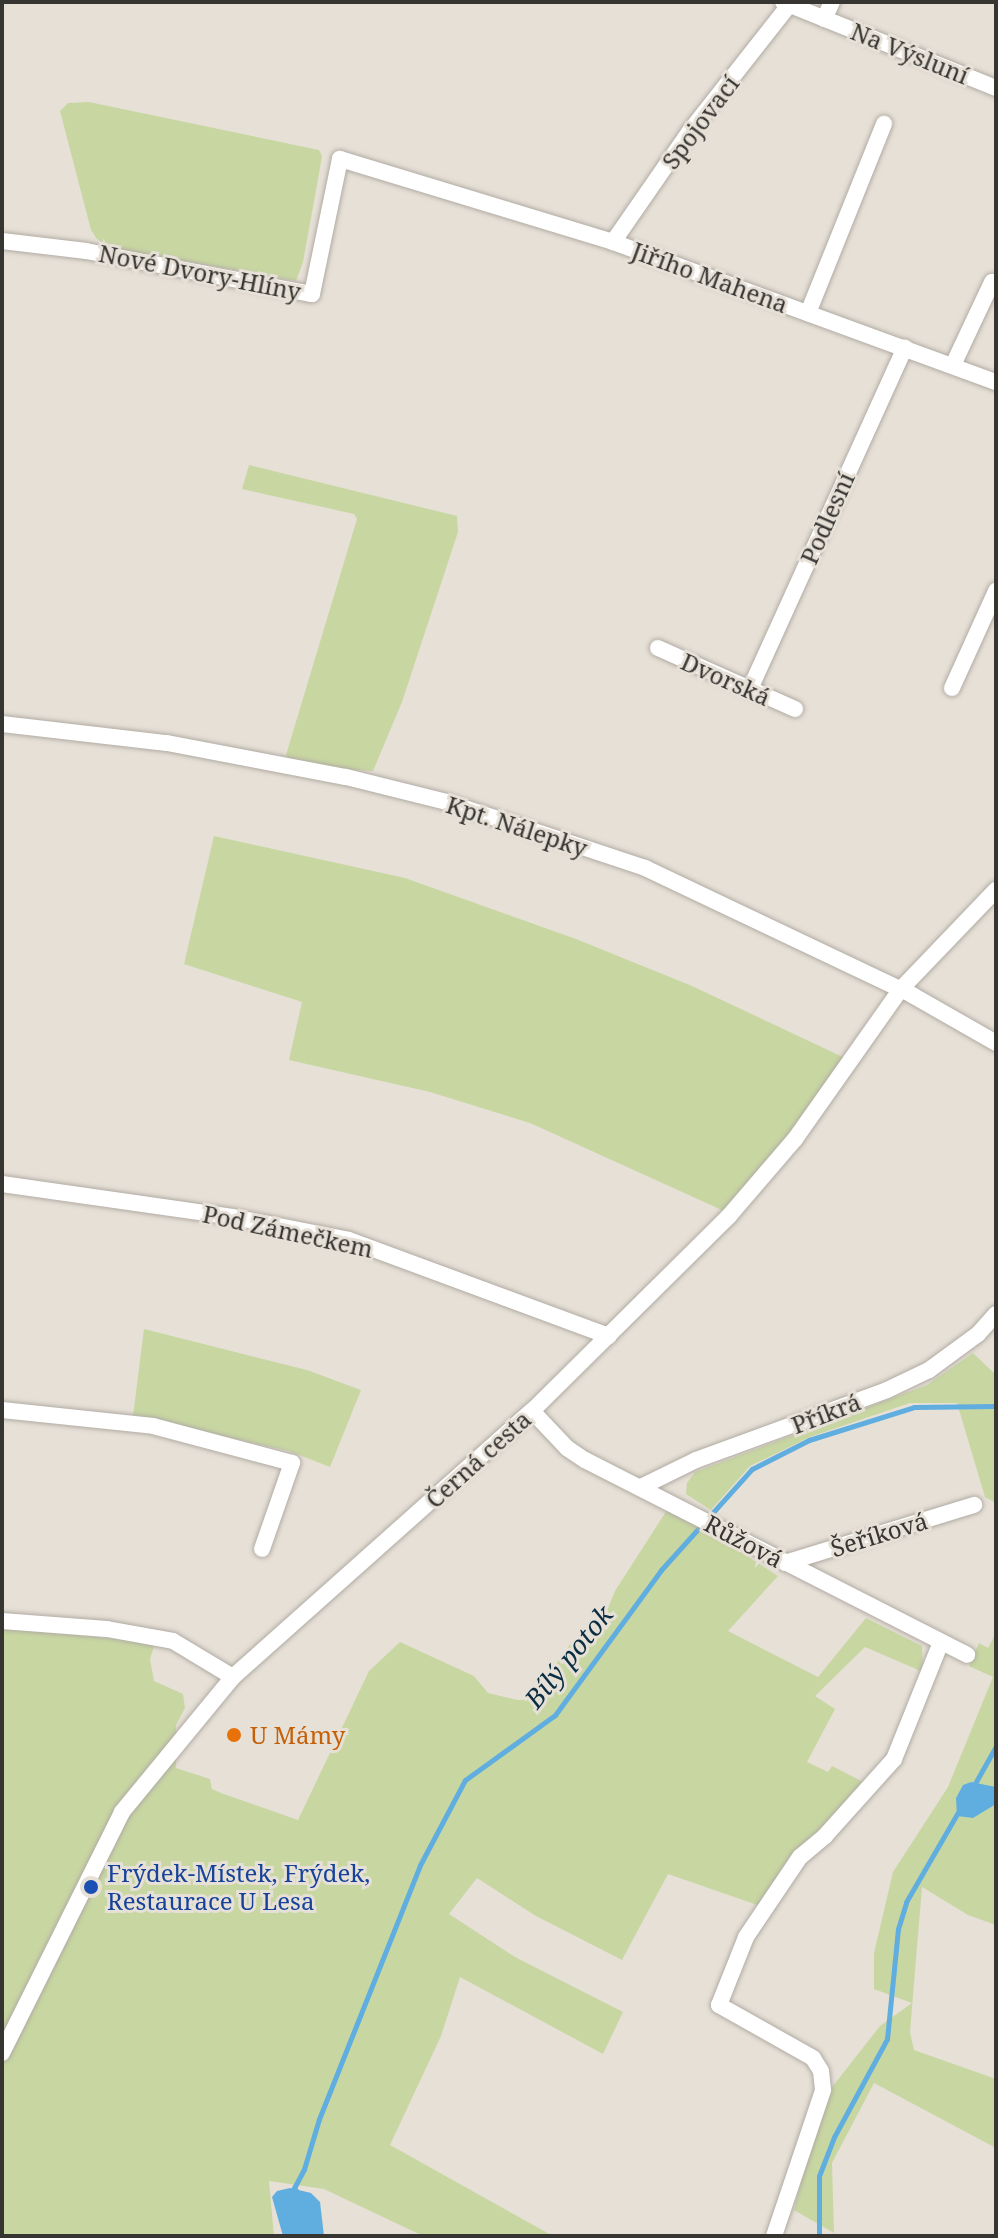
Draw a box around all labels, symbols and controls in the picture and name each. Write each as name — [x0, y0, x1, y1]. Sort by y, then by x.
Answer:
street label: Na Výsluní — [847, 16, 973, 90]
street label: Spojovací — [656, 70, 744, 174]
street label: Jiřího Mahena — [628, 235, 792, 319]
street label: Nové Dvory-Hlíny — [96, 238, 304, 306]
street label: Podlesní — [794, 468, 860, 568]
street label: Dvorská — [677, 647, 775, 711]
street label: Kpt. Nálepky — [443, 790, 591, 862]
street label: Pod Zámečkem — [200, 1199, 376, 1263]
street label: Příkrá — [787, 1387, 865, 1439]
street label: Černá cesta — [419, 1404, 537, 1514]
street label: Šeříková — [827, 1506, 931, 1562]
street label: Růžová — [700, 1508, 788, 1574]
water label: Bílý potok — [518, 1600, 620, 1714]
place label: U Mámy — [250, 1721, 345, 1749]
marker: U Mámy — [225, 1726, 243, 1744]
place label: Frýdek-Místek, Frýdek, Restaurace U Lesa — [107, 1859, 370, 1915]
marker: Frýdek-Místek, Frýdek, Restaurace U Lesa — [82, 1878, 100, 1896]

